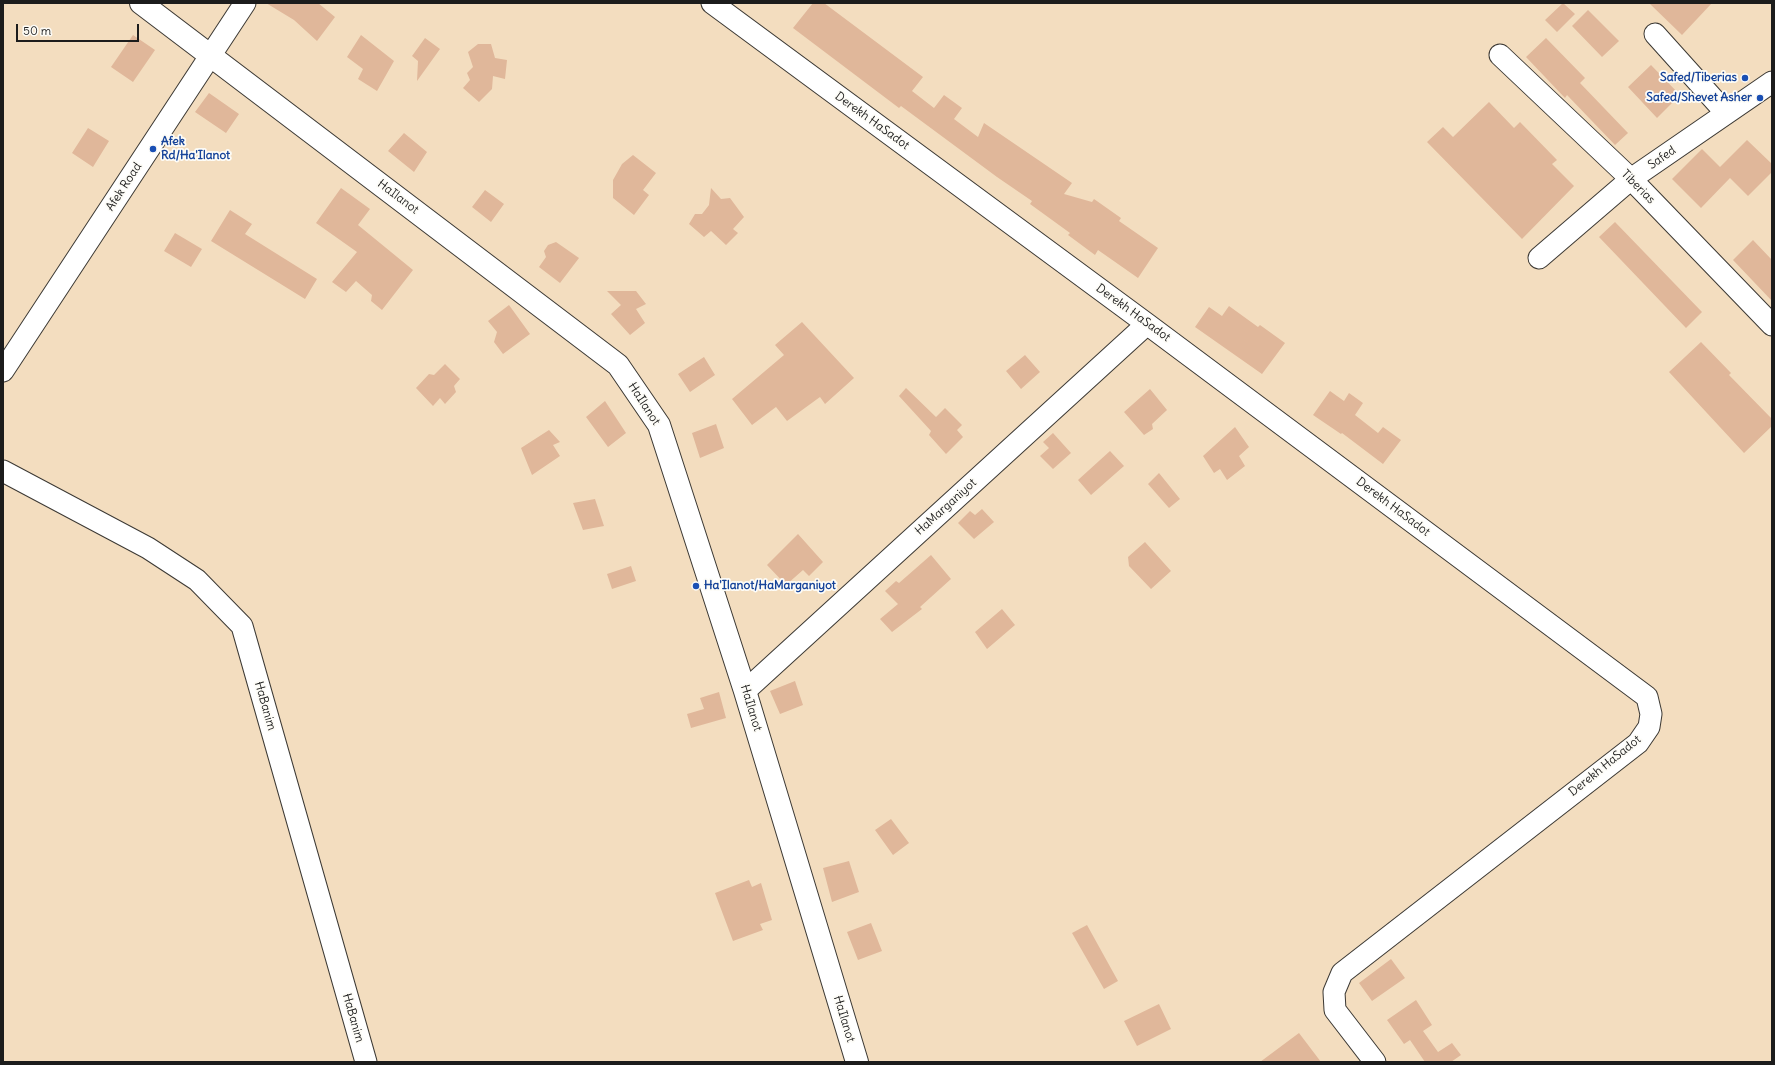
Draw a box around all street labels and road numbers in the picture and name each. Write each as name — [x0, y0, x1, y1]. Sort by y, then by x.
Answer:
street label: Derekh HaSadot — [832, 89, 912, 153]
street label: Safed — [1645, 143, 1679, 173]
street label: Afek Road — [103, 160, 145, 214]
street label: Tiberias — [1618, 167, 1658, 207]
street label: HaIlanot — [375, 177, 421, 217]
street label: Derekh HaSadot — [1093, 281, 1173, 345]
street label: HaIlanot — [625, 380, 663, 428]
street label: Derekh HaSadot — [1353, 475, 1433, 539]
street label: HaMarganiyot — [912, 476, 980, 538]
street label: HaBanim — [251, 680, 279, 732]
street label: HaIlanot — [737, 683, 765, 733]
street label: Derekh HaSadot — [1566, 733, 1644, 799]
street label: HaBanim — [339, 992, 367, 1044]
street label: HaIlanot — [830, 994, 858, 1044]

